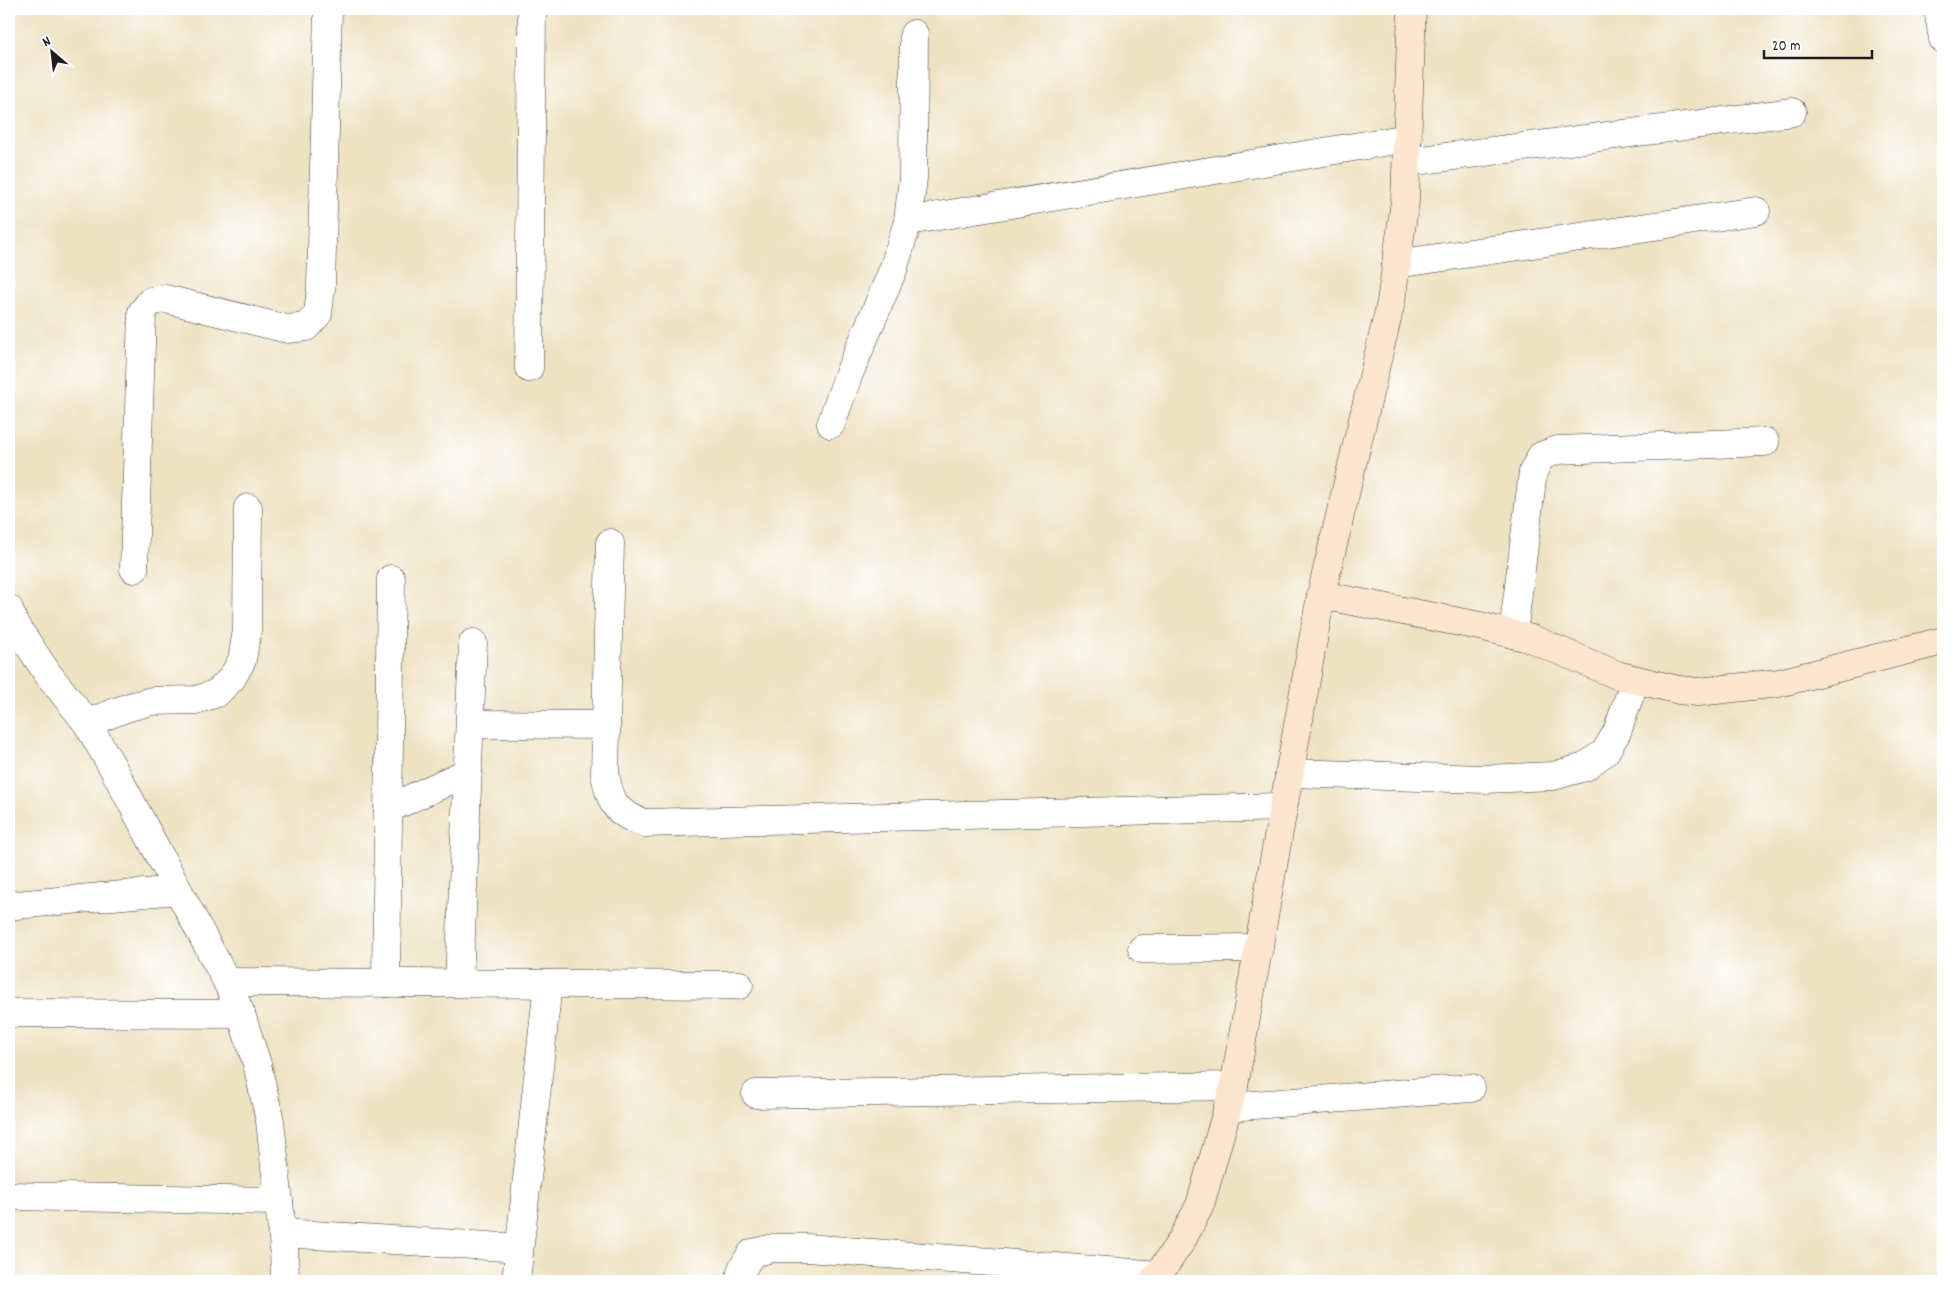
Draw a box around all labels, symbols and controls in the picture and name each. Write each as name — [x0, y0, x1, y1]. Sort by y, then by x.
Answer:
north arrow — [28, 28, 78, 78]
scale bar — [1764, 28, 1872, 60]
text: N — [39, 32, 55, 53]
text: 20 m — [1772, 36, 1800, 58]

